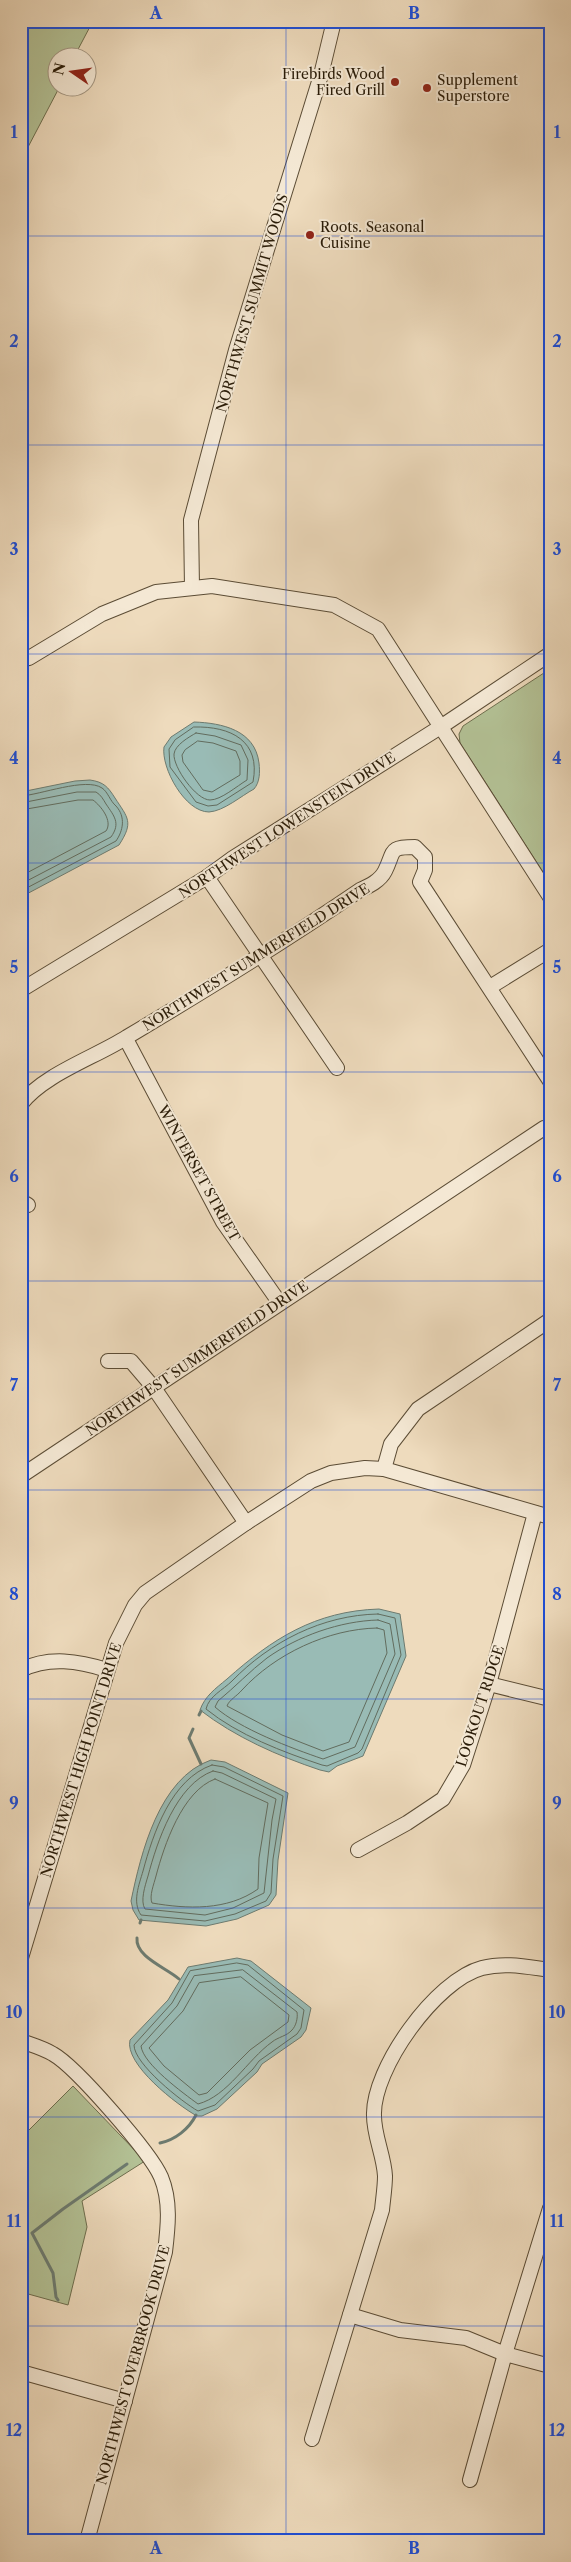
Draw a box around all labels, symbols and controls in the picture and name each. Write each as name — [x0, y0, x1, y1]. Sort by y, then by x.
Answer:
text: A — [149, 3, 163, 23]
text: B — [408, 3, 420, 23]
north arrow — [48, 48, 98, 98]
text: N — [49, 61, 69, 77]
place label: Firebirds Wood Fired Grill — [282, 65, 385, 99]
place label: Supplement Superstore — [437, 71, 518, 105]
marker: Firebirds Wood Fired Grill — [389, 76, 401, 88]
marker: Supplement Superstore — [421, 82, 433, 94]
text: 1 — [10, 122, 18, 142]
text: 1 — [553, 122, 561, 142]
street label: NORTHWEST SUMMIT WOODS — [212, 192, 292, 414]
place label: Roots. Seasonal Cuisine — [320, 218, 424, 252]
marker: Roots. Seasonal Cuisine — [304, 229, 316, 241]
text: 2 — [9, 331, 19, 351]
text: 2 — [552, 331, 562, 351]
text: 3 — [9, 539, 19, 559]
text: 3 — [552, 539, 562, 559]
text: 4 — [9, 748, 19, 768]
street label: NORTHWEST LOWENSTEIN DRIVE — [175, 748, 399, 902]
text: 4 — [552, 748, 562, 768]
street label: NORTHWEST SUMMERFIELD DRIVE — [139, 879, 373, 1035]
text: 5 — [10, 957, 19, 977]
text: 5 — [553, 957, 562, 977]
street label: WINTERSET STREET — [153, 1101, 244, 1245]
text: 6 — [9, 1166, 19, 1186]
text: 6 — [552, 1166, 562, 1186]
street label: NORTHWEST SUMMERFIELD DRIVE — [82, 1277, 312, 1439]
text: 7 — [10, 1375, 19, 1395]
text: 7 — [553, 1375, 562, 1395]
text: 8 — [9, 1584, 19, 1604]
text: 8 — [552, 1584, 562, 1604]
street label: NORTHWEST HIGH POINT DRIVE — [37, 1640, 125, 1880]
street label: LOOKOUT RIDGE — [452, 1643, 508, 1769]
text: 9 — [9, 1793, 19, 1813]
text: 9 — [552, 1793, 562, 1813]
text: 10 — [5, 2002, 23, 2022]
text: 10 — [548, 2002, 566, 2022]
text: 11 — [7, 2211, 22, 2231]
text: 11 — [550, 2211, 565, 2231]
street label: NORTHWEST OVERBROOK DRIVE — [92, 2243, 174, 2487]
text: 12 — [6, 2420, 22, 2440]
text: 12 — [549, 2420, 565, 2440]
text: A — [149, 2538, 163, 2558]
text: B — [408, 2538, 420, 2558]

